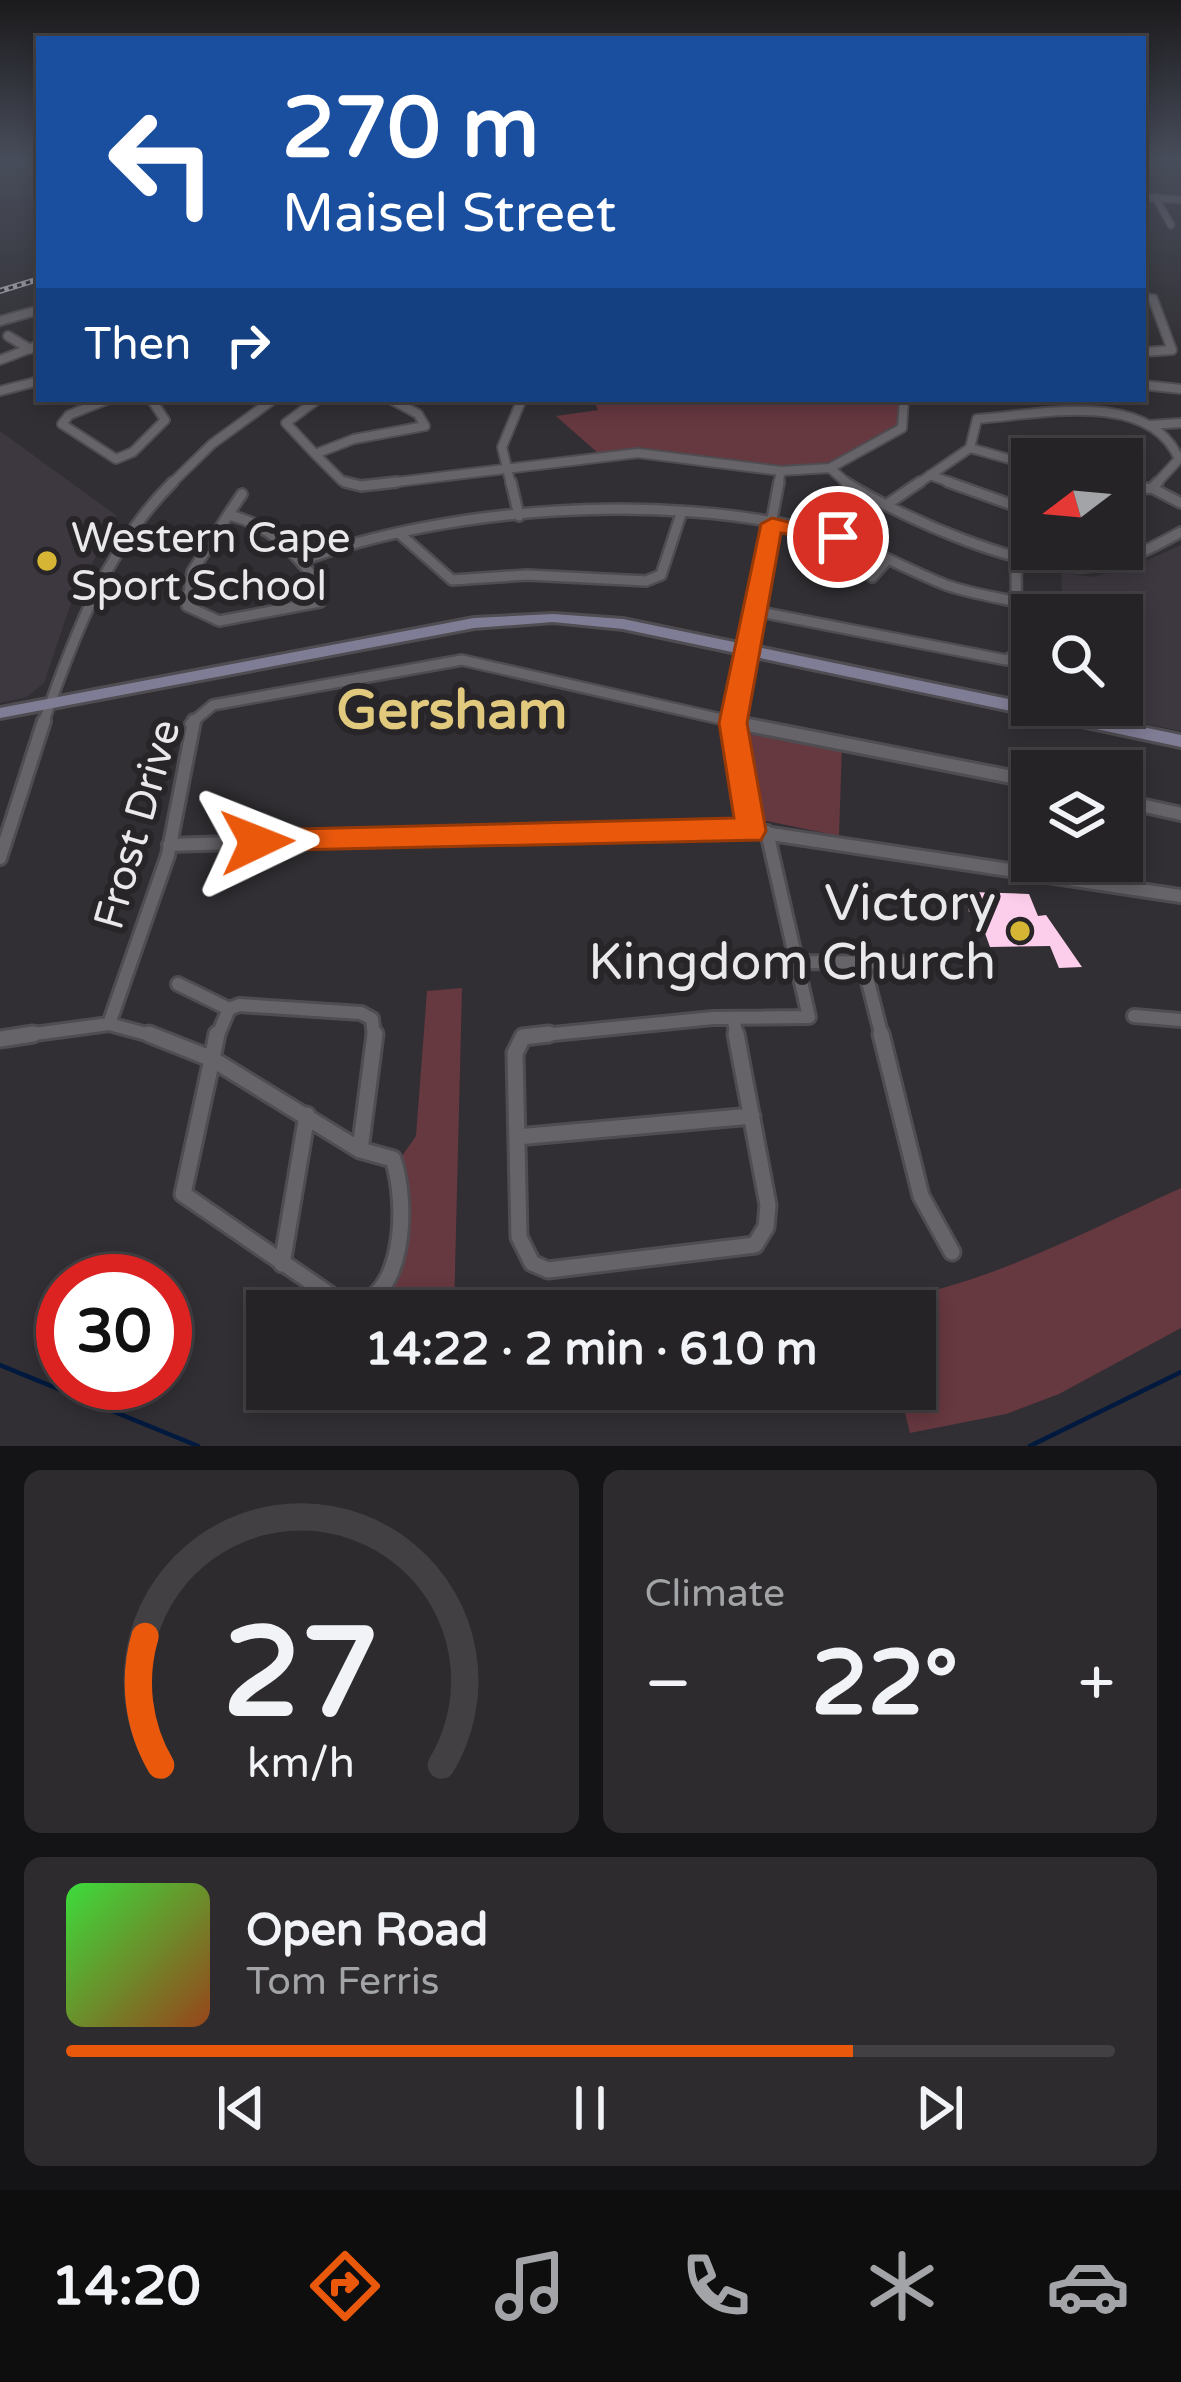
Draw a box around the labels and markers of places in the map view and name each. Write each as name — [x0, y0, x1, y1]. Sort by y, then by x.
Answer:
pin — [787, 486, 889, 588]
place label: Western Cape Sport School — [71, 513, 351, 612]
marker: Western Cape Sport School — [34, 548, 60, 574]
place label: Victory Kingdom Church — [588, 873, 996, 994]
marker: Victory Kingdom Church — [1007, 918, 1033, 944]

